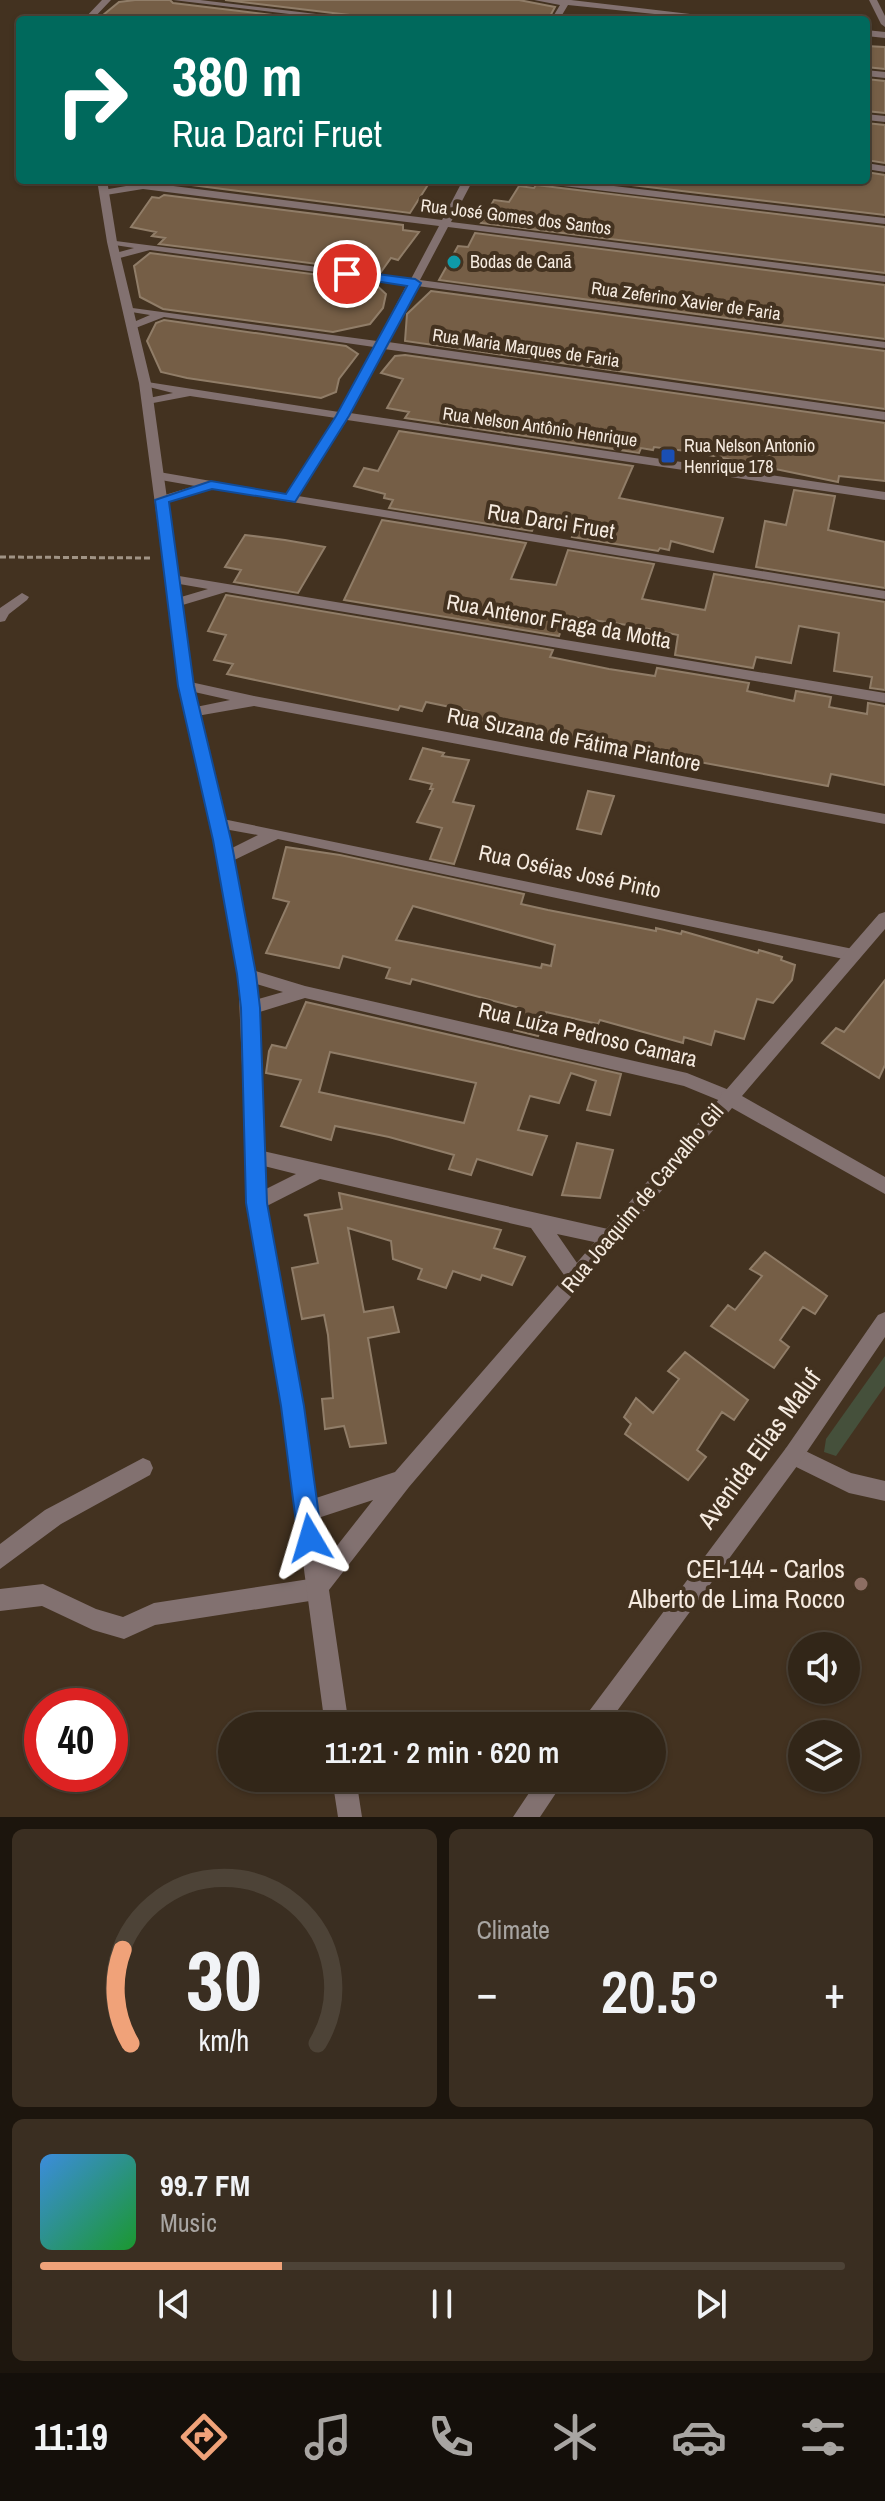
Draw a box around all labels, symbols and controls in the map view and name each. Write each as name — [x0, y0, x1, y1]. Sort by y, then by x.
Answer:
text: 380 m — [172, 38, 302, 113]
icon: right — [40, 48, 144, 152]
text: Rua Darci Fruet — [172, 110, 382, 158]
street label: Rua José Gomes dos Santos — [419, 192, 613, 241]
pin — [313, 240, 381, 308]
place label: Bodas de Canã — [470, 249, 572, 274]
icon: arrive — [325, 252, 369, 296]
marker: Bodas de Canã — [445, 253, 463, 271]
street label: Rua Zeferino Xavier de Faria — [590, 275, 782, 326]
street label: Rua Maria Marques de Faria — [431, 322, 621, 373]
street label: Rua Nelson Antônio Henrique — [441, 400, 639, 453]
place label: Rua Nelson Antonio Henrique 178 — [684, 433, 815, 479]
marker: Rua Nelson Antonio Henrique 178 — [659, 447, 677, 465]
street label: Rua Darci Fruet — [485, 496, 617, 546]
street label: Rua Antenor Fraga da Motta — [444, 586, 674, 656]
street label: Rua Suzana de Fátima Piantore — [445, 700, 703, 778]
street label: Rua Oséias José Pinto — [476, 837, 664, 905]
street label: Rua Luíza Pedroso Camara — [476, 994, 700, 1074]
street label: Rua Joaquim de Carvalho Gil — [554, 1097, 730, 1299]
street label: Avenida Elias Maluf — [688, 1362, 828, 1536]
position arrow — [268, 1496, 352, 1580]
place label: CEI-144 - Carlos Alberto de Lima Rocco — [627, 1551, 845, 1616]
marker: CEI-144 - Carlos Alberto de Lima Rocco — [852, 1575, 870, 1593]
map controls — [788, 1632, 860, 1792]
button: sound — [788, 1632, 860, 1704]
speed limit sign: 40 — [24, 1688, 128, 1792]
button: layers — [788, 1720, 860, 1792]
text: 11:21 · 2 min · 620 m — [325, 1732, 559, 1772]
text: Climate — [477, 1912, 550, 1947]
text: 30 — [186, 1924, 262, 2036]
text: 20.5° — [601, 1951, 721, 2032]
text: − — [477, 1962, 498, 2022]
text: + — [824, 1962, 845, 2022]
text: km/h — [199, 2021, 250, 2060]
text: 99.7 FM — [160, 2165, 250, 2205]
text: Music — [160, 2205, 217, 2240]
icon: previous — [152, 2282, 196, 2326]
icon: pause — [420, 2282, 464, 2326]
icon: next — [689, 2282, 733, 2326]
icon: directions — [176, 2409, 232, 2465]
icon: music — [300, 2409, 356, 2465]
icon: phone — [423, 2409, 479, 2465]
icon: climate — [547, 2409, 603, 2465]
icon: car — [671, 2409, 727, 2465]
icon: filters — [795, 2409, 851, 2465]
text: 11:19 — [34, 2413, 108, 2461]

